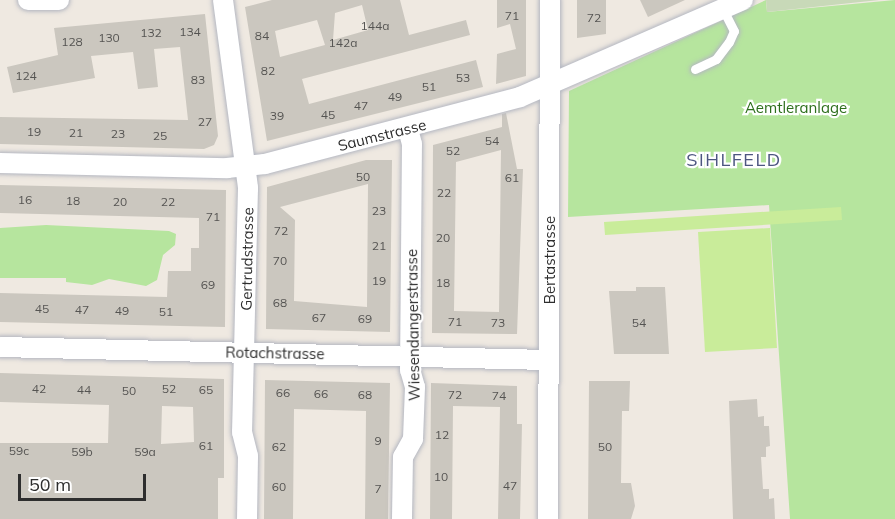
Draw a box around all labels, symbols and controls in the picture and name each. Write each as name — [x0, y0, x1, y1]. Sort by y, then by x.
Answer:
house number: 71 — [505, 9, 519, 23]
house number: 72 — [587, 11, 601, 25]
house number: 144a — [361, 19, 389, 33]
house number: 134 — [179, 25, 201, 39]
house number: 132 — [140, 26, 162, 40]
house number: 84 — [255, 29, 269, 43]
house number: 130 — [98, 31, 120, 45]
house number: 128 — [61, 35, 83, 49]
house number: 142a — [329, 36, 357, 50]
house number: 82 — [261, 64, 275, 78]
house number: 124 — [15, 69, 37, 83]
house number: 53 — [456, 71, 470, 85]
house number: 83 — [191, 73, 205, 87]
house number: 51 — [422, 80, 436, 94]
house number: 49 — [388, 90, 402, 104]
house number: 47 — [354, 99, 368, 113]
park label: Aemtleranlage — [745, 99, 847, 117]
house number: 45 — [321, 108, 335, 122]
house number: 39 — [270, 109, 284, 123]
house number: 27 — [198, 115, 212, 129]
street label: Saumstrasse — [336, 115, 428, 155]
house number: 19 — [27, 125, 41, 139]
house number: 21 — [69, 126, 83, 140]
house number: 23 — [111, 127, 125, 141]
house number: 25 — [153, 129, 167, 143]
house number: 54 — [485, 134, 499, 148]
house number: 52 — [446, 144, 460, 158]
district label: SIHLFELD — [686, 149, 782, 171]
house number: 50 — [356, 170, 370, 184]
house number: 61 — [505, 171, 519, 185]
house number: 22 — [437, 186, 451, 200]
house number: 16 — [18, 193, 32, 207]
house number: 18 — [66, 194, 80, 208]
house number: 20 — [113, 195, 127, 209]
house number: 22 — [161, 195, 175, 209]
house number: 23 — [372, 204, 386, 218]
street label: Gertrudstrasse — [237, 207, 257, 311]
house number: 71 — [206, 210, 220, 224]
street label: Bertastrasse — [541, 216, 559, 304]
house number: 72 — [274, 224, 288, 238]
house number: 20 — [436, 231, 450, 245]
house number: 21 — [372, 239, 386, 253]
street label: Wiesendangerstrasse — [403, 249, 423, 401]
house number: 70 — [273, 254, 287, 268]
house number: 19 — [372, 274, 386, 288]
house number: 18 — [436, 276, 450, 290]
house number: 69 — [201, 278, 215, 292]
house number: 68 — [273, 296, 287, 310]
house number: 45 — [35, 302, 49, 316]
house number: 47 — [75, 303, 89, 317]
house number: 49 — [115, 304, 129, 318]
house number: 51 — [159, 305, 173, 319]
house number: 67 — [312, 311, 326, 325]
house number: 69 — [358, 312, 372, 326]
house number: 71 — [448, 315, 462, 329]
house number: 73 — [491, 316, 505, 330]
house number: 54 — [632, 316, 646, 330]
street label: Rotachstrasse — [225, 343, 325, 363]
house number: 42 — [32, 382, 46, 396]
house number: 52 — [162, 382, 176, 396]
house number: 44 — [77, 383, 91, 397]
house number: 65 — [199, 383, 213, 397]
house number: 50 — [122, 384, 136, 398]
house number: 66 — [276, 386, 290, 400]
house number: 66 — [314, 387, 328, 401]
house number: 68 — [358, 388, 372, 402]
house number: 72 — [448, 388, 462, 402]
house number: 74 — [492, 389, 506, 403]
house number: 12 — [435, 428, 449, 442]
house number: 9 — [374, 434, 382, 448]
house number: 61 — [199, 439, 213, 453]
house number: 62 — [272, 440, 286, 454]
house number: 50 — [598, 440, 612, 454]
house number: 59c — [9, 444, 29, 458]
house number: 59b — [71, 445, 93, 459]
house number: 59a — [134, 445, 156, 459]
scale bar — [21, 462, 148, 500]
house number: 10 — [434, 470, 448, 484]
text: 50 m — [29, 473, 71, 496]
house number: 47 — [503, 479, 517, 493]
house number: 60 — [272, 480, 286, 494]
house number: 7 — [374, 482, 382, 496]

